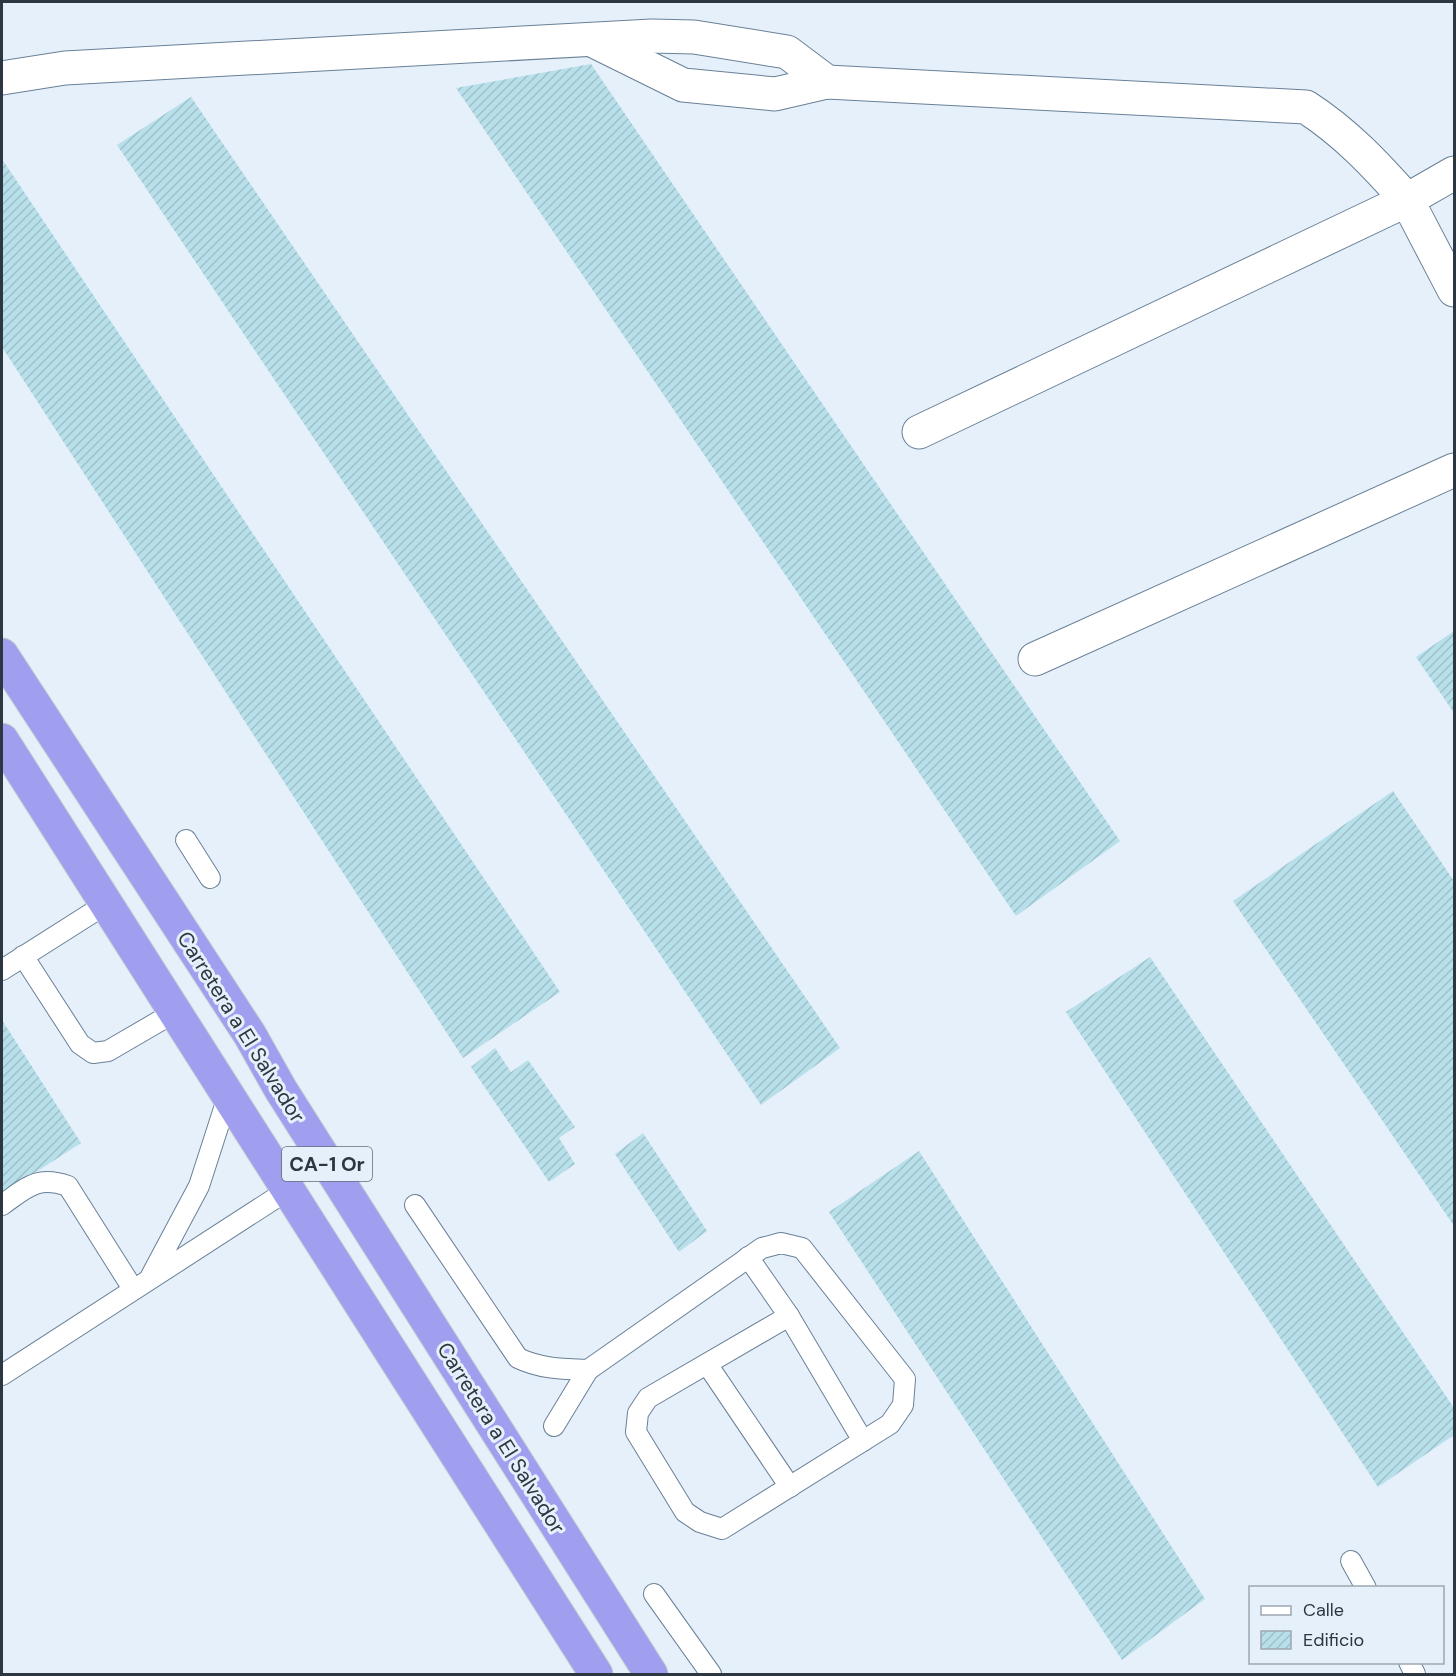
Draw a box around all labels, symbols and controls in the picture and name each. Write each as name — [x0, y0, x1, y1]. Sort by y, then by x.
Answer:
street label: Carretera a El Salvador — [171, 926, 311, 1128]
road number: CA-1 Or — [282, 1147, 372, 1181]
street label: Carretera a El Salvador — [431, 1337, 571, 1539]
legend — [1249, 1586, 1444, 1664]
text: Calle — [1303, 1598, 1344, 1622]
text: Edificio — [1303, 1628, 1364, 1652]

